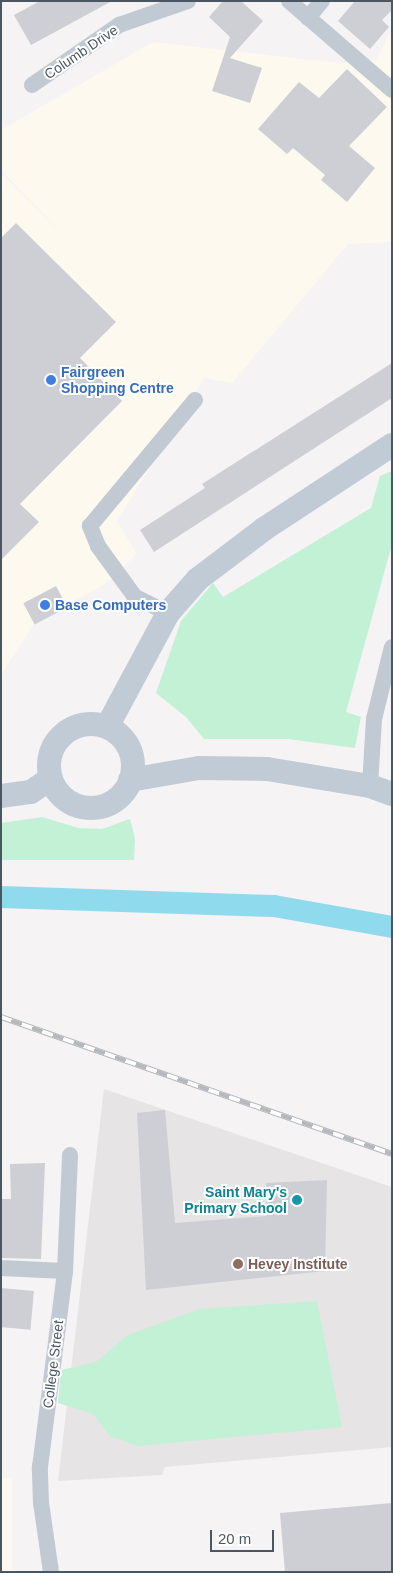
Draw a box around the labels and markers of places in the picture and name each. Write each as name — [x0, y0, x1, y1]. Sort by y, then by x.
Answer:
place label: Fairgreen Shopping Centre — [61, 364, 174, 397]
marker: Fairgreen Shopping Centre — [45, 374, 57, 386]
place label: Base Computers — [55, 597, 166, 613]
marker: Base Computers — [39, 599, 51, 611]
place label: Saint Mary's Primary School — [184, 1184, 287, 1216]
marker: Saint Mary's Primary School — [291, 1194, 303, 1206]
place label: Hevey Institute — [248, 1256, 348, 1272]
marker: Hevey Institute — [232, 1258, 244, 1270]

